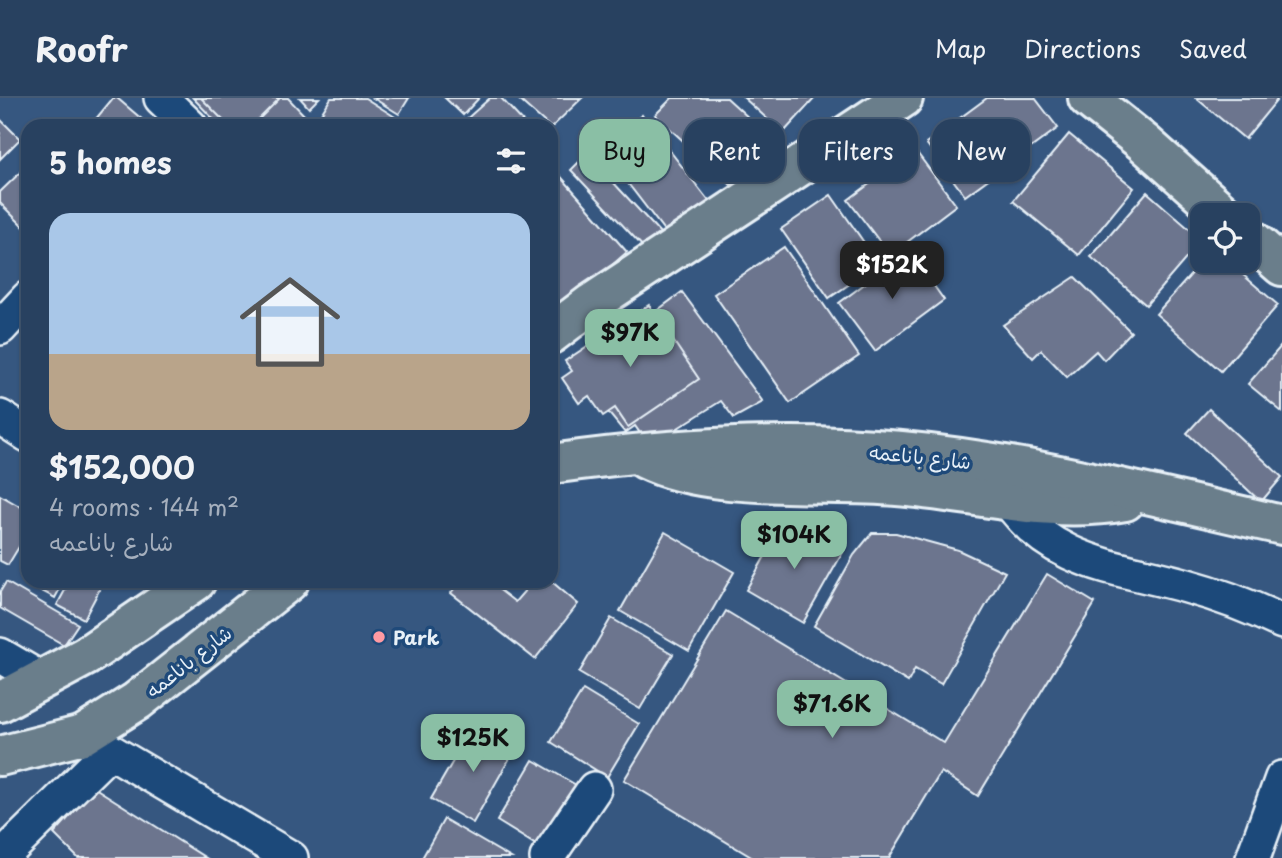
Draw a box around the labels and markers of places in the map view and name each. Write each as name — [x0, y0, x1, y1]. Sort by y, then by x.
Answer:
pin: $152K — [843, 242, 941, 301]
pin: $97K — [589, 310, 671, 369]
pin: $104K — [745, 512, 843, 571]
place label: Park — [393, 623, 440, 651]
marker: Park — [371, 629, 387, 645]
pin: $71.6K — [775, 680, 889, 740]
pin: $125K — [424, 714, 522, 774]

